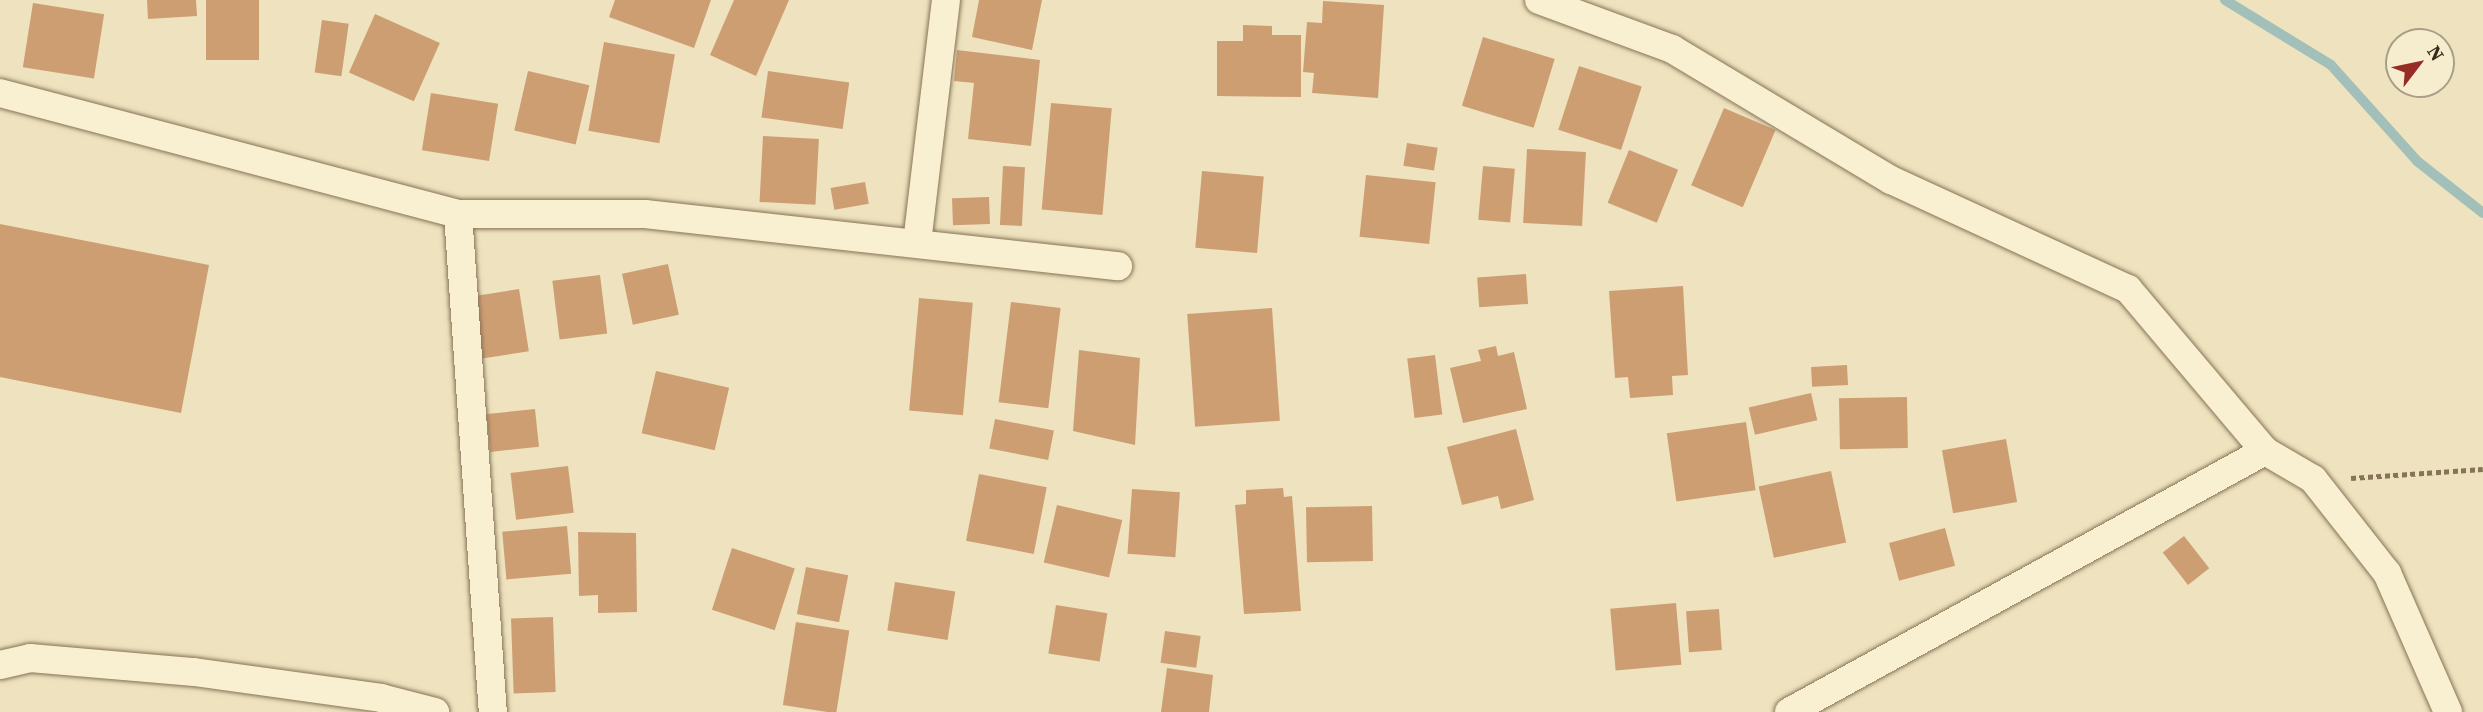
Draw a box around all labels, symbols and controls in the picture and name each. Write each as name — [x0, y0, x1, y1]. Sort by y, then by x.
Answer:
north arrow — [2385, 28, 2455, 98]
text: N — [2421, 40, 2451, 66]

